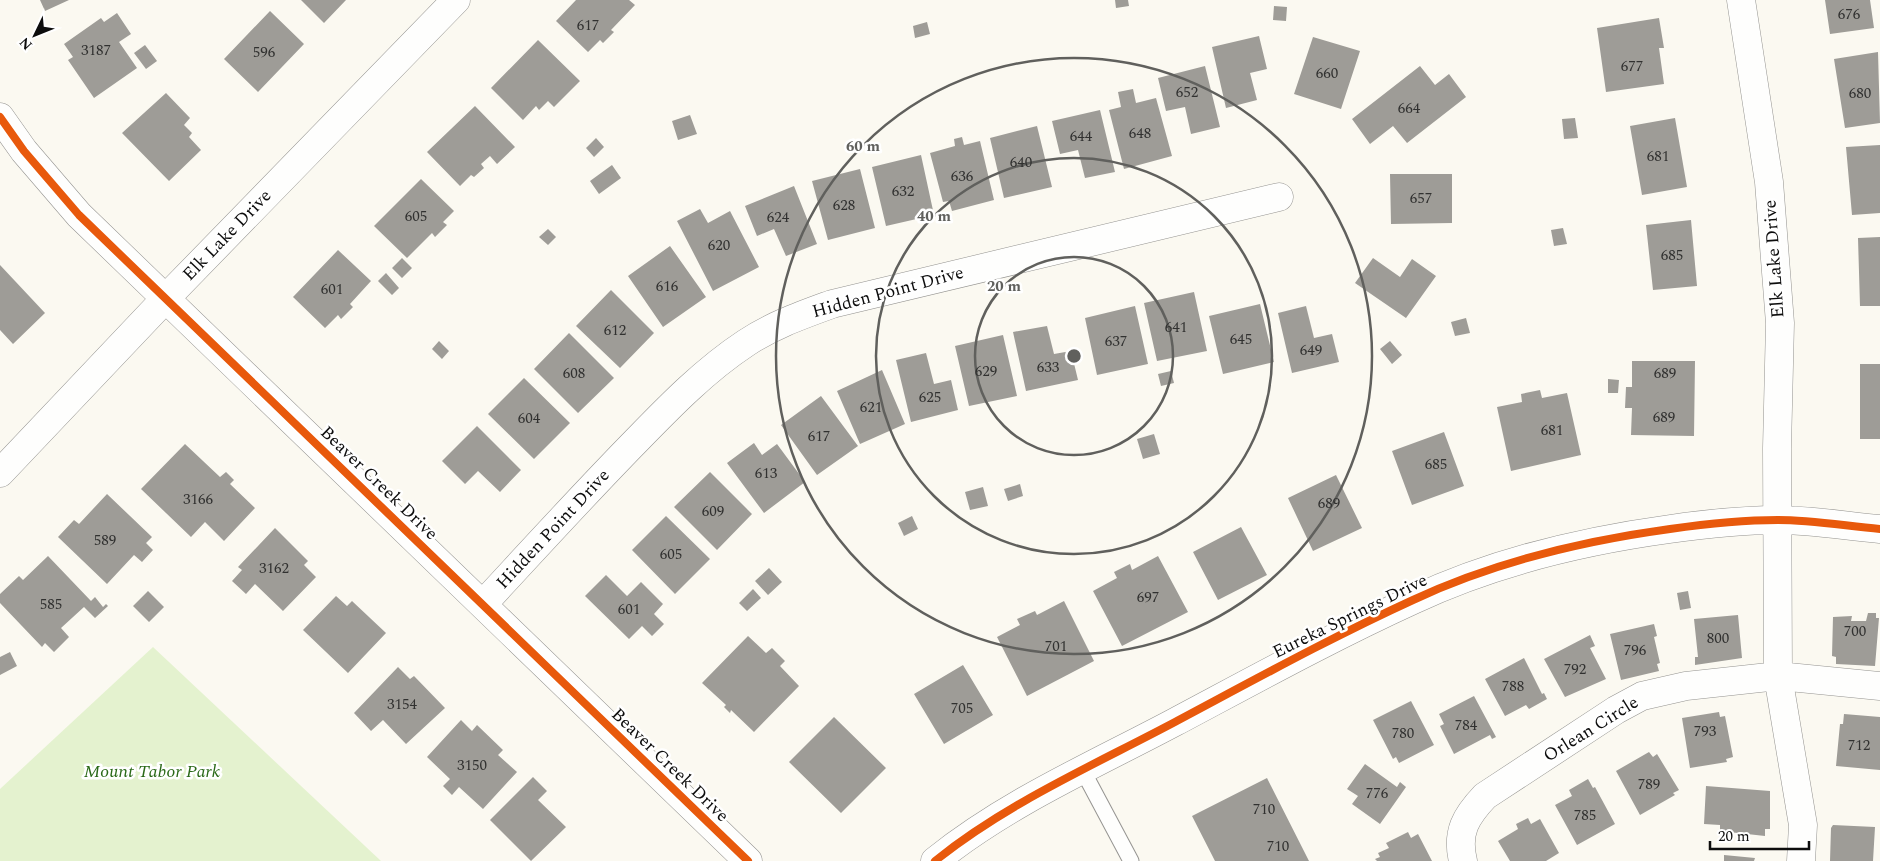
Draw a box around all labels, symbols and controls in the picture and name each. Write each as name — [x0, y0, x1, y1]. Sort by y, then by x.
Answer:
house number: 676 — [1838, 3, 1861, 26]
north arrow — [10, 10, 60, 60]
house number: 617 — [577, 14, 599, 37]
text: N — [14, 32, 37, 55]
house number: 3187 — [81, 39, 111, 62]
house number: 596 — [253, 41, 276, 64]
house number: 677 — [1621, 55, 1643, 78]
house number: 660 — [1316, 62, 1338, 85]
house number: 652 — [1176, 81, 1198, 104]
house number: 680 — [1849, 82, 1871, 105]
house number: 664 — [1398, 97, 1421, 120]
house number: 648 — [1129, 122, 1151, 145]
house number: 644 — [1070, 125, 1093, 148]
text: 60 m — [846, 135, 881, 158]
house number: 681 — [1647, 145, 1669, 168]
house number: 640 — [1010, 151, 1032, 174]
house number: 636 — [951, 165, 974, 188]
house number: 632 — [892, 180, 914, 203]
street label: Elk Lake Drive — [176, 183, 278, 287]
house number: 657 — [1410, 187, 1432, 210]
house number: 628 — [833, 194, 855, 217]
street label: Elk Lake Drive — [1756, 199, 1792, 319]
house number: 605 — [405, 205, 427, 228]
text: 40 m — [917, 205, 952, 228]
house number: 624 — [767, 206, 790, 229]
house number: 620 — [708, 234, 730, 257]
house number: 685 — [1661, 244, 1683, 267]
street label: Hidden Point Drive — [809, 259, 967, 325]
house number: 616 — [656, 275, 679, 298]
text: 20 m — [987, 275, 1022, 298]
house number: 601 — [321, 278, 343, 301]
house number: 641 — [1165, 316, 1187, 339]
house number: 612 — [604, 319, 626, 342]
house number: 645 — [1230, 328, 1252, 351]
house number: 637 — [1105, 330, 1127, 353]
house number: 649 — [1300, 339, 1322, 362]
centre of rings — [1065, 347, 1083, 365]
house number: 633 — [1037, 356, 1060, 379]
house number: 629 — [975, 360, 997, 383]
house number: 608 — [563, 362, 585, 385]
house number: 689 — [1654, 362, 1676, 385]
house number: 625 — [919, 386, 941, 409]
house number: 621 — [860, 396, 882, 419]
house number: 689 — [1653, 406, 1675, 429]
house number: 604 — [518, 407, 541, 430]
street label: Beaver Creek Drive — [314, 419, 444, 547]
house number: 681 — [1541, 419, 1563, 442]
house number: 617 — [808, 425, 830, 448]
house number: 685 — [1425, 453, 1447, 476]
house number: 613 — [755, 462, 778, 485]
street label: Hidden Point Drive — [490, 463, 616, 595]
house number: 3166 — [183, 488, 213, 511]
house number: 689 — [1318, 492, 1340, 515]
house number: 609 — [702, 500, 724, 523]
house number: 589 — [94, 529, 116, 552]
house number: 605 — [660, 543, 682, 566]
house number: 3162 — [259, 557, 289, 580]
street label: Eureka Springs Drive — [1268, 567, 1432, 665]
house number: 697 — [1137, 586, 1159, 609]
house number: 585 — [40, 593, 62, 616]
house number: 601 — [618, 598, 640, 621]
house number: 700 — [1844, 620, 1866, 643]
house number: 800 — [1707, 627, 1729, 650]
house number: 701 — [1045, 635, 1067, 658]
house number: 796 — [1624, 639, 1647, 662]
house number: 792 — [1564, 658, 1586, 681]
house number: 788 — [1502, 675, 1524, 698]
street label: Orlean Circle — [1538, 689, 1644, 769]
house number: 3154 — [387, 693, 417, 716]
house number: 705 — [951, 697, 973, 720]
street label: Beaver Creek Drive — [605, 701, 735, 829]
house number: 784 — [1455, 714, 1478, 737]
house number: 793 — [1694, 720, 1717, 743]
house number: 780 — [1392, 722, 1414, 745]
house number: 712 — [1848, 734, 1870, 757]
house number: 3150 — [457, 754, 487, 777]
park label: Mount Tabor Park — [84, 758, 221, 785]
house number: 789 — [1638, 773, 1660, 796]
house number: 776 — [1366, 782, 1389, 805]
house number: 710 — [1253, 798, 1275, 821]
house number: 785 — [1574, 804, 1596, 827]
scale bar — [1710, 818, 1809, 850]
text: 20 m — [1718, 825, 1750, 848]
house number: 710 — [1267, 835, 1289, 858]

